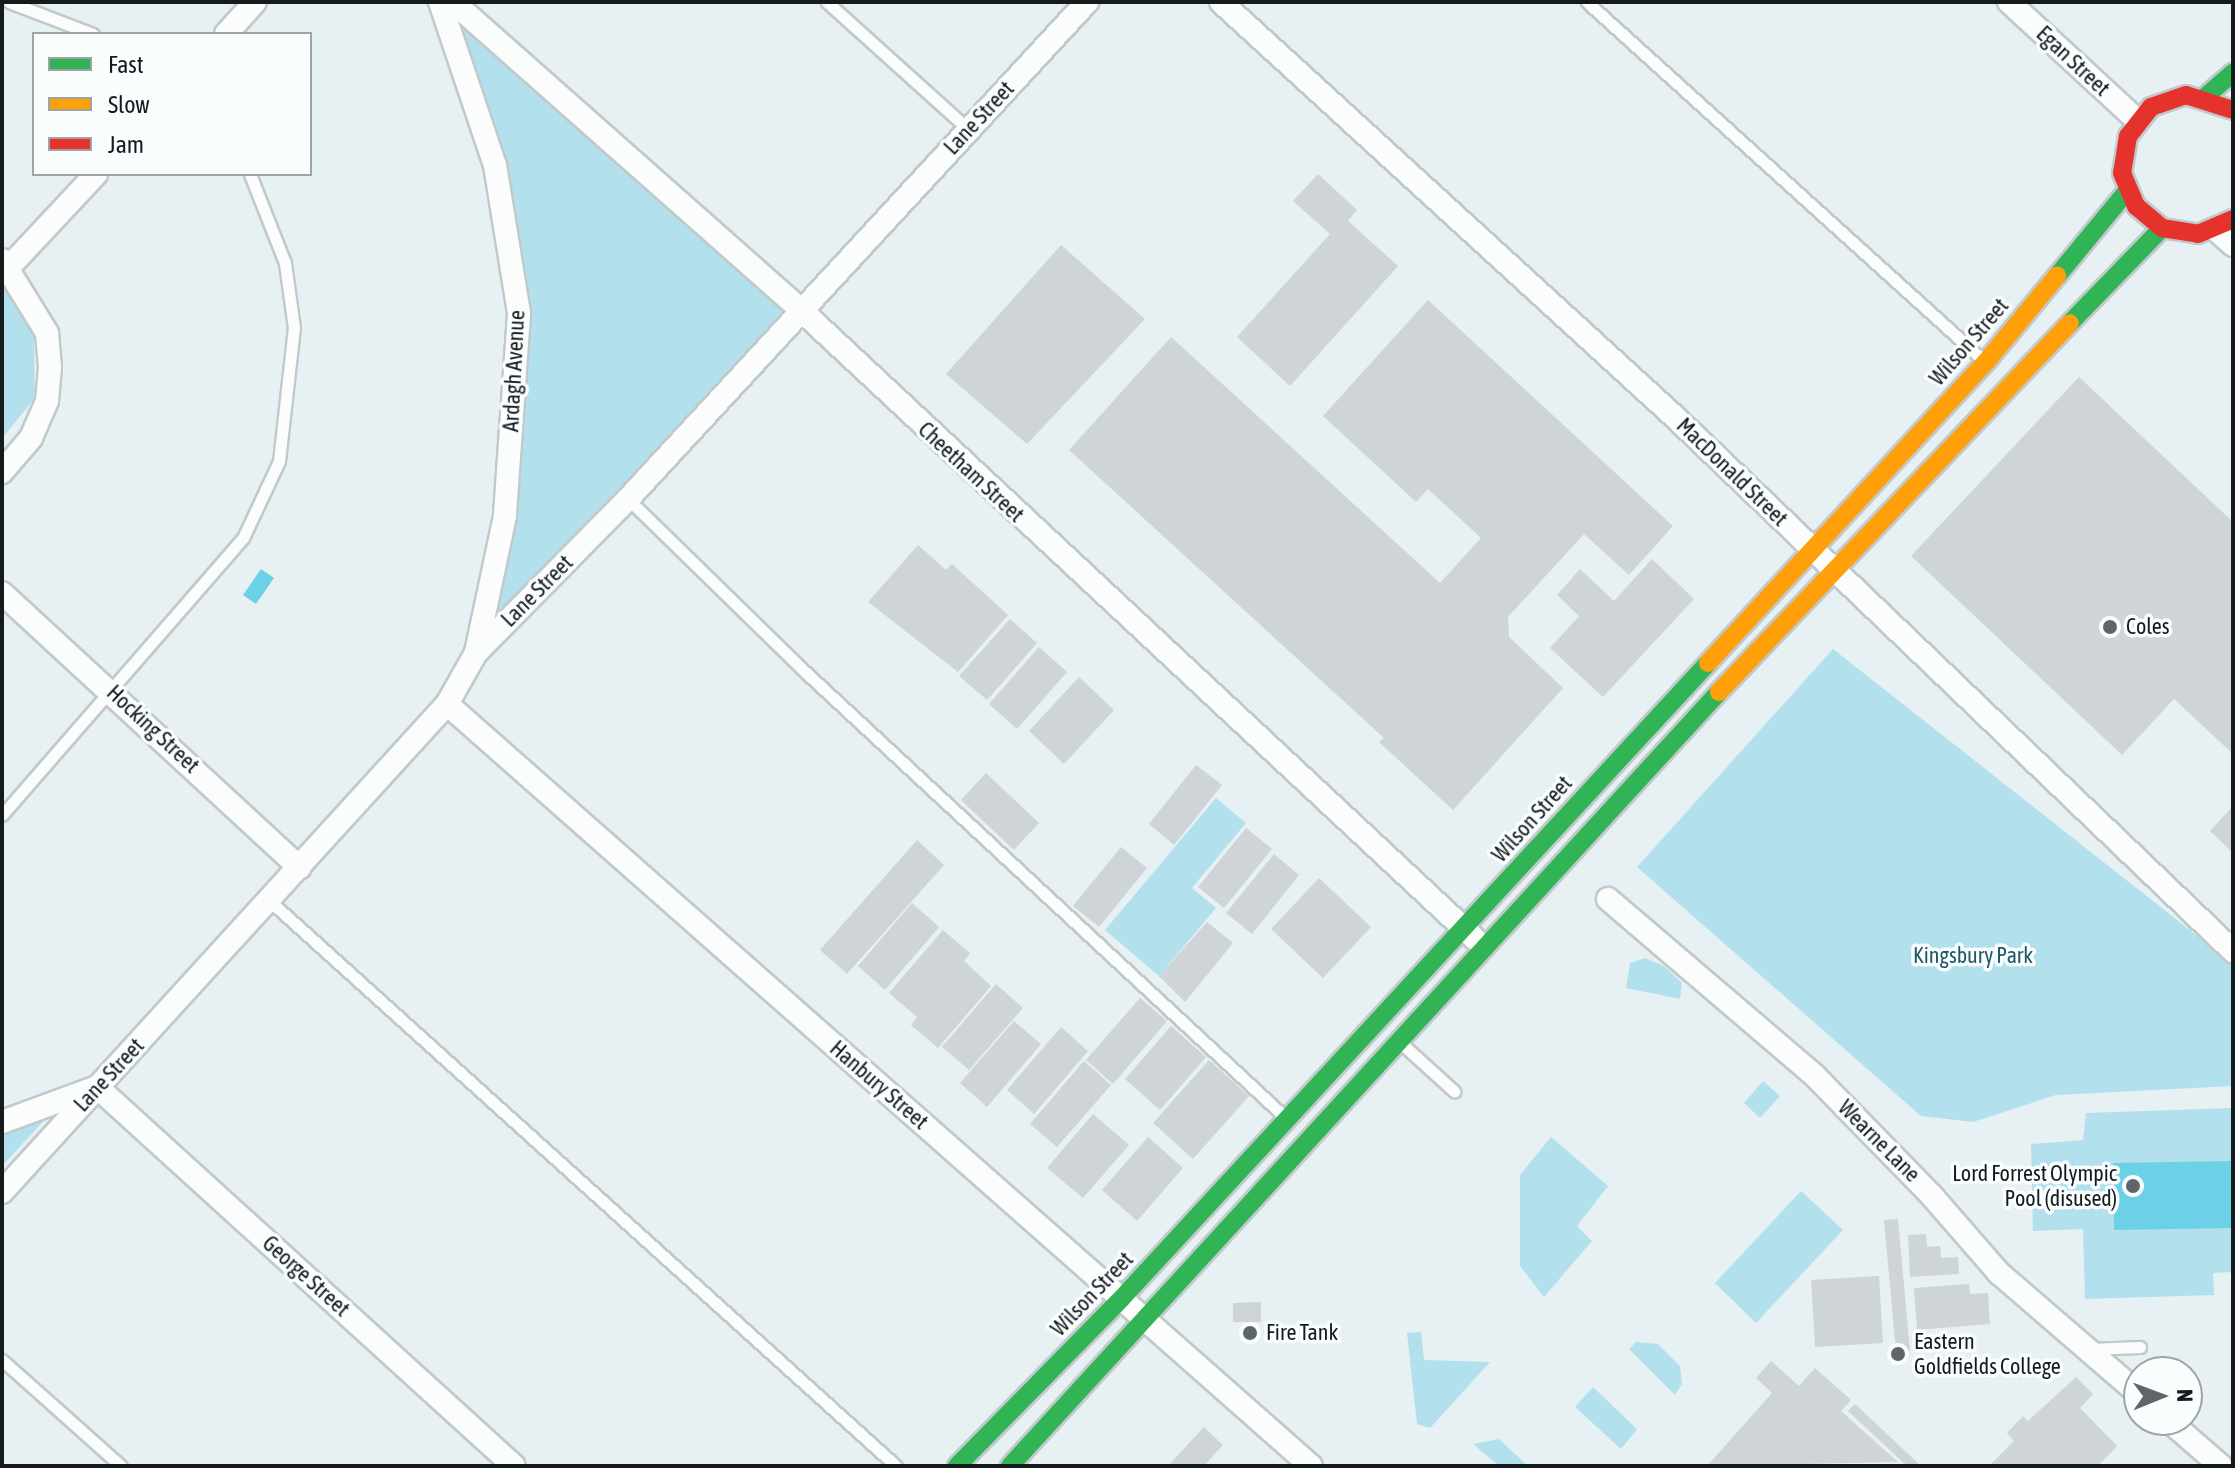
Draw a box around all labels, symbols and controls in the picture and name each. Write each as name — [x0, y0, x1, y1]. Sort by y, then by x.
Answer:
street label: Egan Street — [2031, 20, 2115, 102]
legend — [32, 32, 312, 176]
text: Fast — [108, 51, 144, 78]
street label: Lane Street — [938, 76, 1020, 160]
text: Slow — [108, 91, 150, 118]
text: Jam — [108, 131, 144, 158]
street label: Wilson Street — [1924, 293, 2014, 391]
street label: Ardagh Avenue — [498, 309, 530, 433]
street label: MacDonald Street — [1671, 412, 1793, 532]
street label: Cheetham Street — [913, 416, 1029, 528]
street label: Lane Street — [496, 550, 578, 632]
place label: Coles — [2126, 614, 2170, 640]
marker: Coles — [2101, 618, 2119, 636]
street label: Hocking Street — [101, 680, 205, 778]
street label: Wilson Street — [1486, 770, 1578, 868]
park label: Kingsbury Park — [1913, 943, 2033, 969]
street label: Lane Street — [68, 1033, 150, 1117]
street label: Hanbury Street — [824, 1035, 934, 1135]
street label: Wearne Lane — [1833, 1095, 1925, 1187]
place label: Lord Forrest Olympic Pool (disused) — [1952, 1160, 2117, 1212]
marker: Lord Forrest Olympic Pool (disused) — [2124, 1177, 2142, 1195]
street label: George Street — [257, 1230, 355, 1322]
street label: Wilson Street — [1045, 1246, 1139, 1342]
place label: Fire Tank — [1266, 1320, 1338, 1346]
marker: Fire Tank — [1241, 1324, 1259, 1342]
place label: Eastern Goldfields College — [1914, 1328, 2061, 1380]
marker: Eastern Goldfields College — [1889, 1345, 1907, 1363]
north arrow — [2123, 1356, 2203, 1436]
text: N — [2172, 1389, 2198, 1402]

